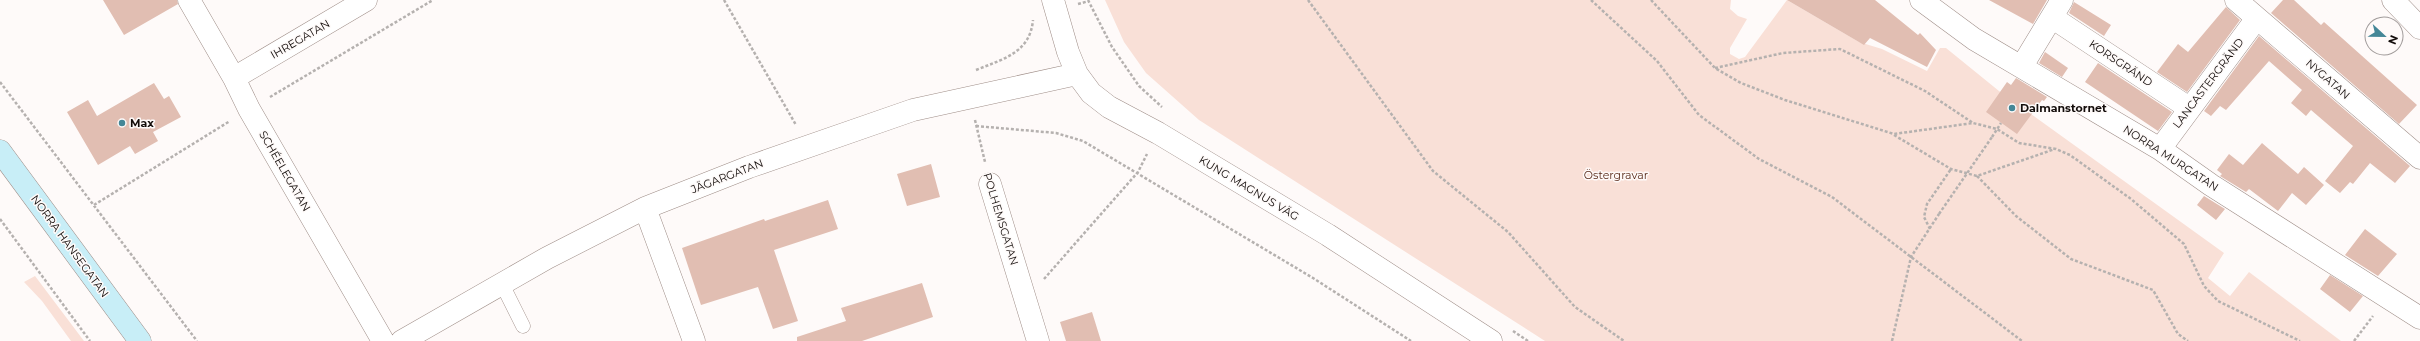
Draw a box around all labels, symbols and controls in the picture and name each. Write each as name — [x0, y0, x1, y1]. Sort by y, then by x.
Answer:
street label: IHREGATAN — [268, 16, 332, 62]
north arrow — [2364, 16, 2404, 56]
text: N — [2385, 33, 2401, 46]
street label: LANCASTERGRÄND — [2169, 35, 2247, 131]
street label: KORSGRÄND — [2087, 37, 2155, 89]
street label: NYGATAN — [2303, 56, 2353, 102]
place label: Dalmanstornet — [2020, 101, 2107, 115]
marker: Dalmanstornet — [2007, 103, 2017, 113]
place label: Max — [130, 116, 154, 130]
marker: Max — [117, 118, 127, 128]
street label: NORRA MURGATAN — [2121, 122, 2221, 194]
street label: SCHÉELEGATAN — [256, 128, 314, 214]
street label: KUNG MAGNUS VÄG — [1196, 153, 1302, 223]
street label: JÄGARGATAN — [688, 156, 765, 197]
park label: Östergravar — [1584, 168, 1648, 182]
street label: POLHEMSGATAN — [980, 171, 1022, 267]
street label: NORRA HANSEGATAN — [28, 192, 112, 300]

